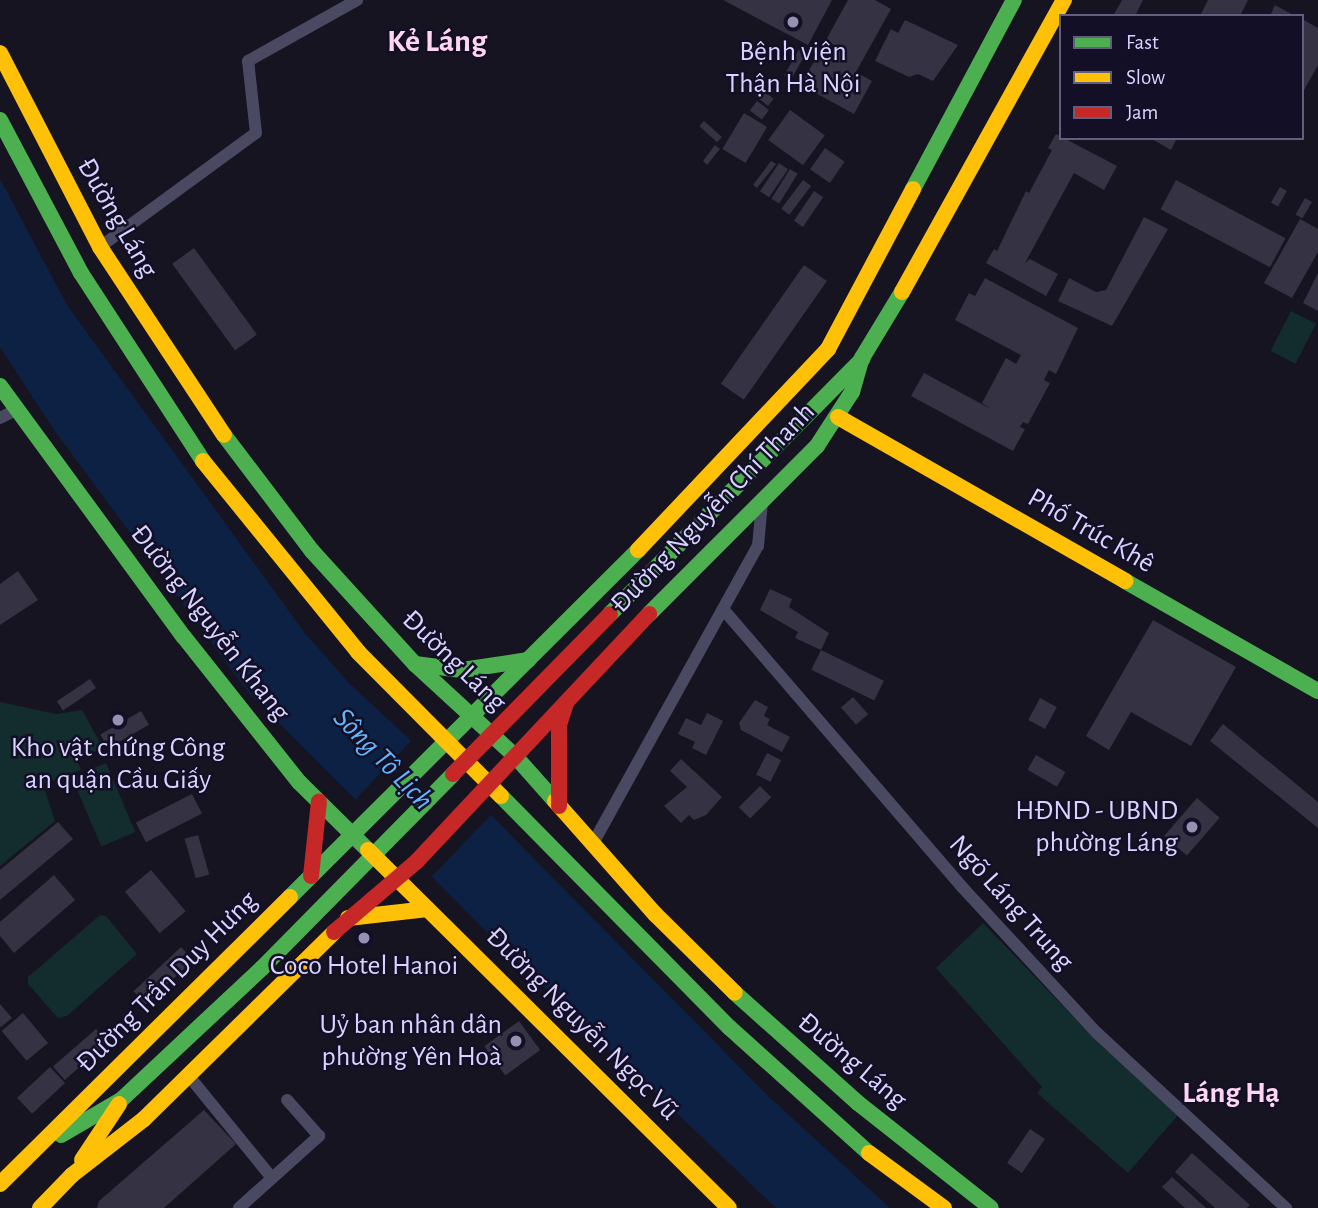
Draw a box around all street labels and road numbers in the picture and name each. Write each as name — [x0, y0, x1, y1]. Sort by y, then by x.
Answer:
street label: Đường Láng — [69, 152, 165, 284]
street label: Đường Nguyễn Chí Thanh — [604, 396, 822, 620]
street label: Phố Trúc Khê — [1022, 481, 1160, 581]
street label: Đường Nguyễn Khang — [123, 518, 297, 728]
street label: Đường Láng — [395, 603, 513, 719]
street label: Ngõ Láng Trung — [941, 828, 1081, 978]
street label: Đường Trần Duy Hưng — [69, 884, 265, 1080]
street label: Đường Nguyễn Ngọc Vũ — [478, 920, 686, 1128]
street label: Đường Láng — [790, 1006, 914, 1116]

